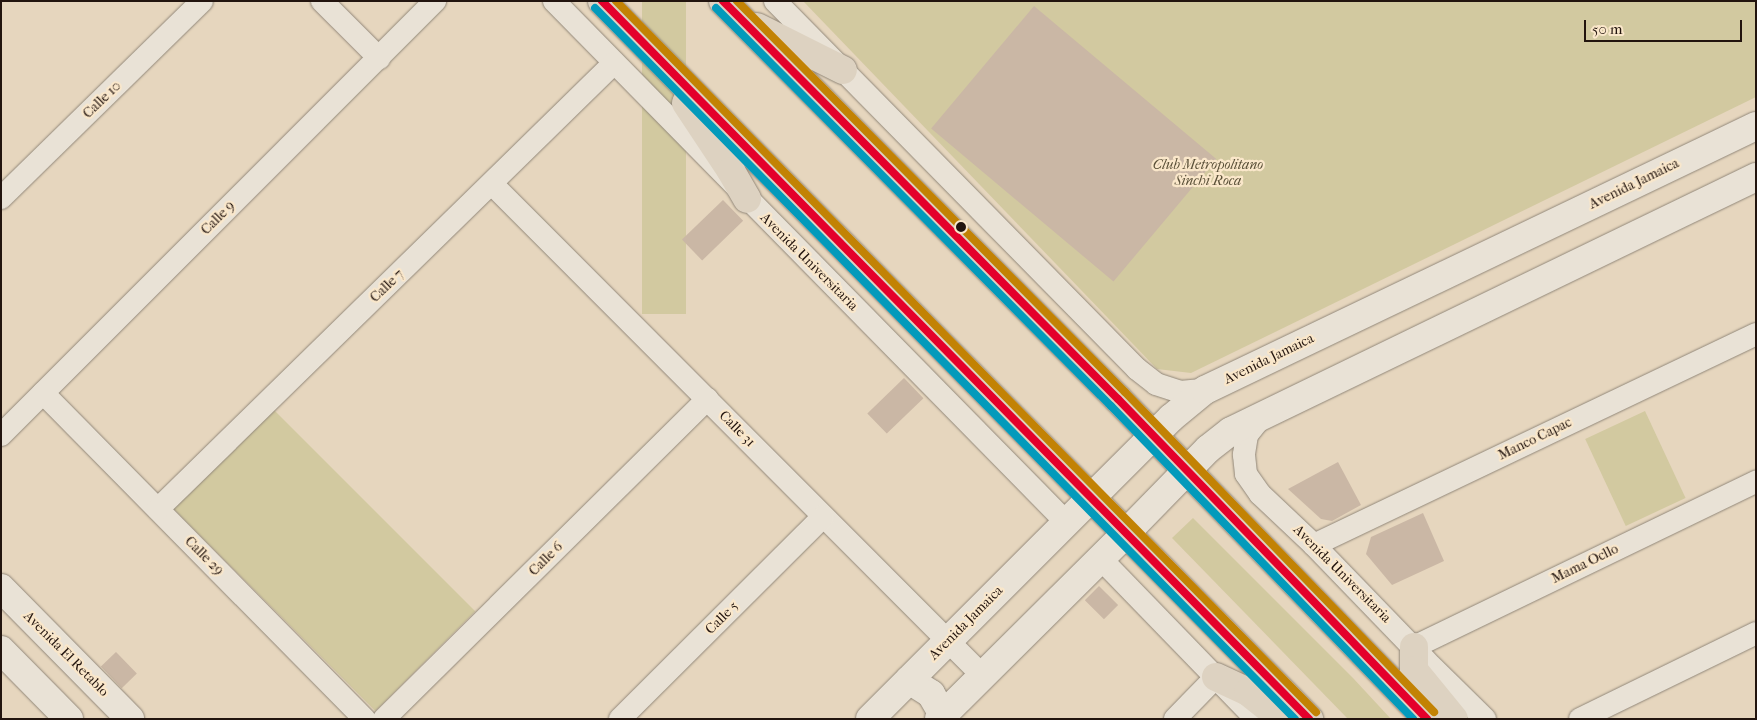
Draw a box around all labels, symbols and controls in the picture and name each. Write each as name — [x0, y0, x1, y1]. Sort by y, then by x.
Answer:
scale bar — [1587, 10, 1744, 42]
text: 50 m — [1592, 20, 1622, 38]
street label: Calle 10 — [80, 78, 124, 122]
street label: Avenida Jamaica — [1586, 155, 1682, 213]
park label: Club Metropolitano Sinchi Roca — [1153, 157, 1263, 190]
street label: Calle 9 — [198, 198, 238, 238]
street label: Avenida Universitaria — [757, 210, 861, 314]
unlabelled marker — [956, 222, 966, 232]
street label: Calle 7 — [367, 266, 407, 306]
street label: Avenida Jamaica — [1221, 330, 1317, 388]
street label: Calle 31 — [715, 407, 759, 451]
street label: Manco Capac — [1495, 414, 1575, 464]
street label: Avenida Universitaria — [1290, 522, 1394, 626]
street label: Calle 29 — [181, 533, 227, 579]
street label: Calle 6 — [526, 539, 566, 579]
street label: Mama Ocllo — [1549, 541, 1621, 587]
street label: Avenida Jamaica — [925, 582, 1007, 664]
street label: Calle 5 — [702, 598, 742, 638]
street label: Avenida El Retablo — [20, 608, 112, 700]

